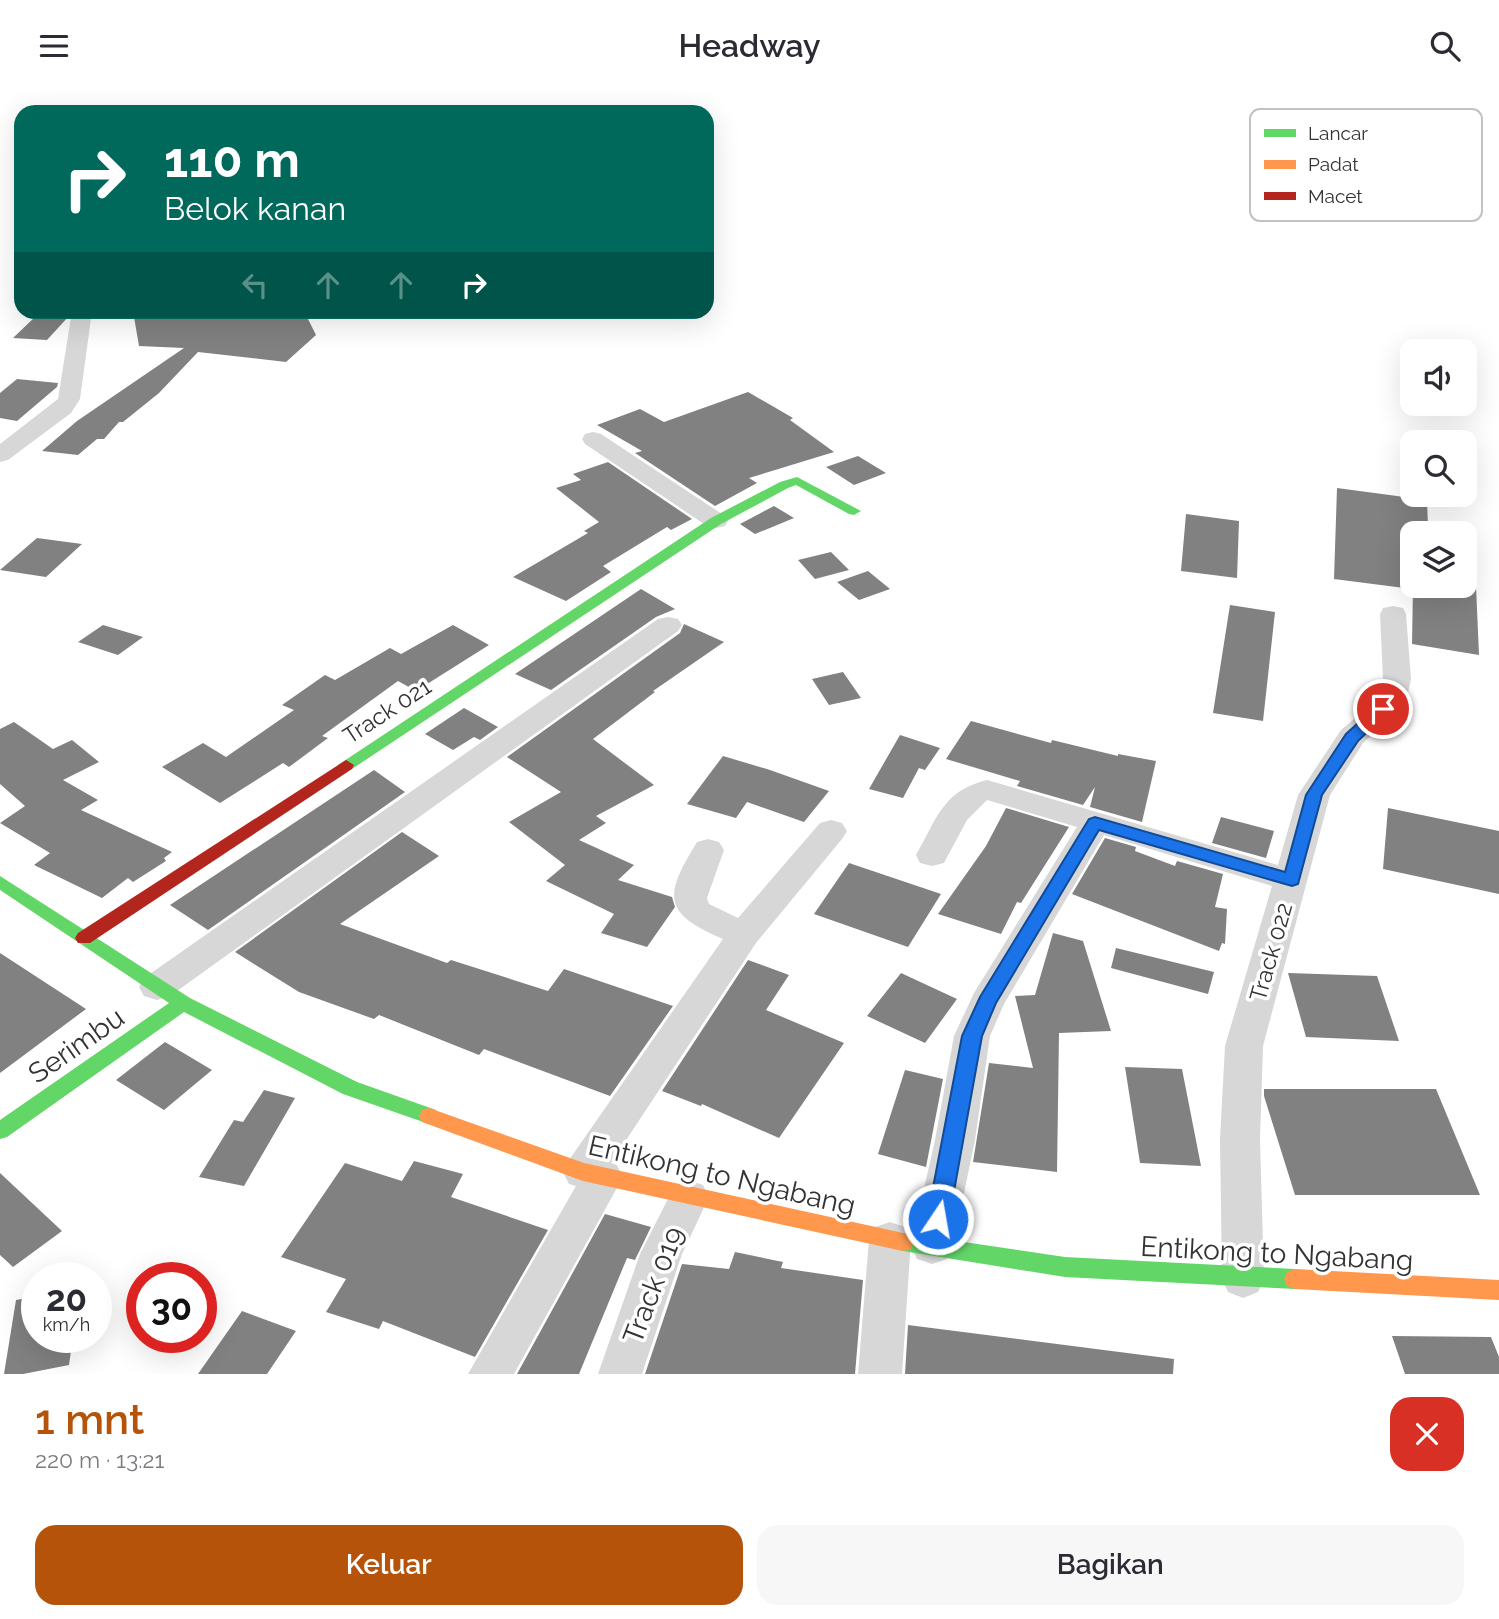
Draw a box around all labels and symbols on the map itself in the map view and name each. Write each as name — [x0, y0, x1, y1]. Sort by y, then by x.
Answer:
legend — [1250, 109, 1482, 221]
text: Lancar — [1308, 122, 1368, 144]
text: Padat — [1308, 153, 1359, 175]
text: Macet — [1308, 185, 1363, 207]
street label: Track 021 — [338, 672, 436, 749]
pin — [1353, 679, 1413, 739]
street label: Track 022 — [1244, 899, 1297, 1004]
street label: Serimbu — [22, 1001, 130, 1090]
street label: Entikong to Ngabang — [585, 1129, 859, 1222]
position arrow — [901, 1182, 975, 1256]
street label: Track 019 — [616, 1222, 691, 1348]
street label: Entikong to Ngabang — [1140, 1230, 1414, 1277]
speed limit sign: 30 — [126, 1262, 217, 1353]

